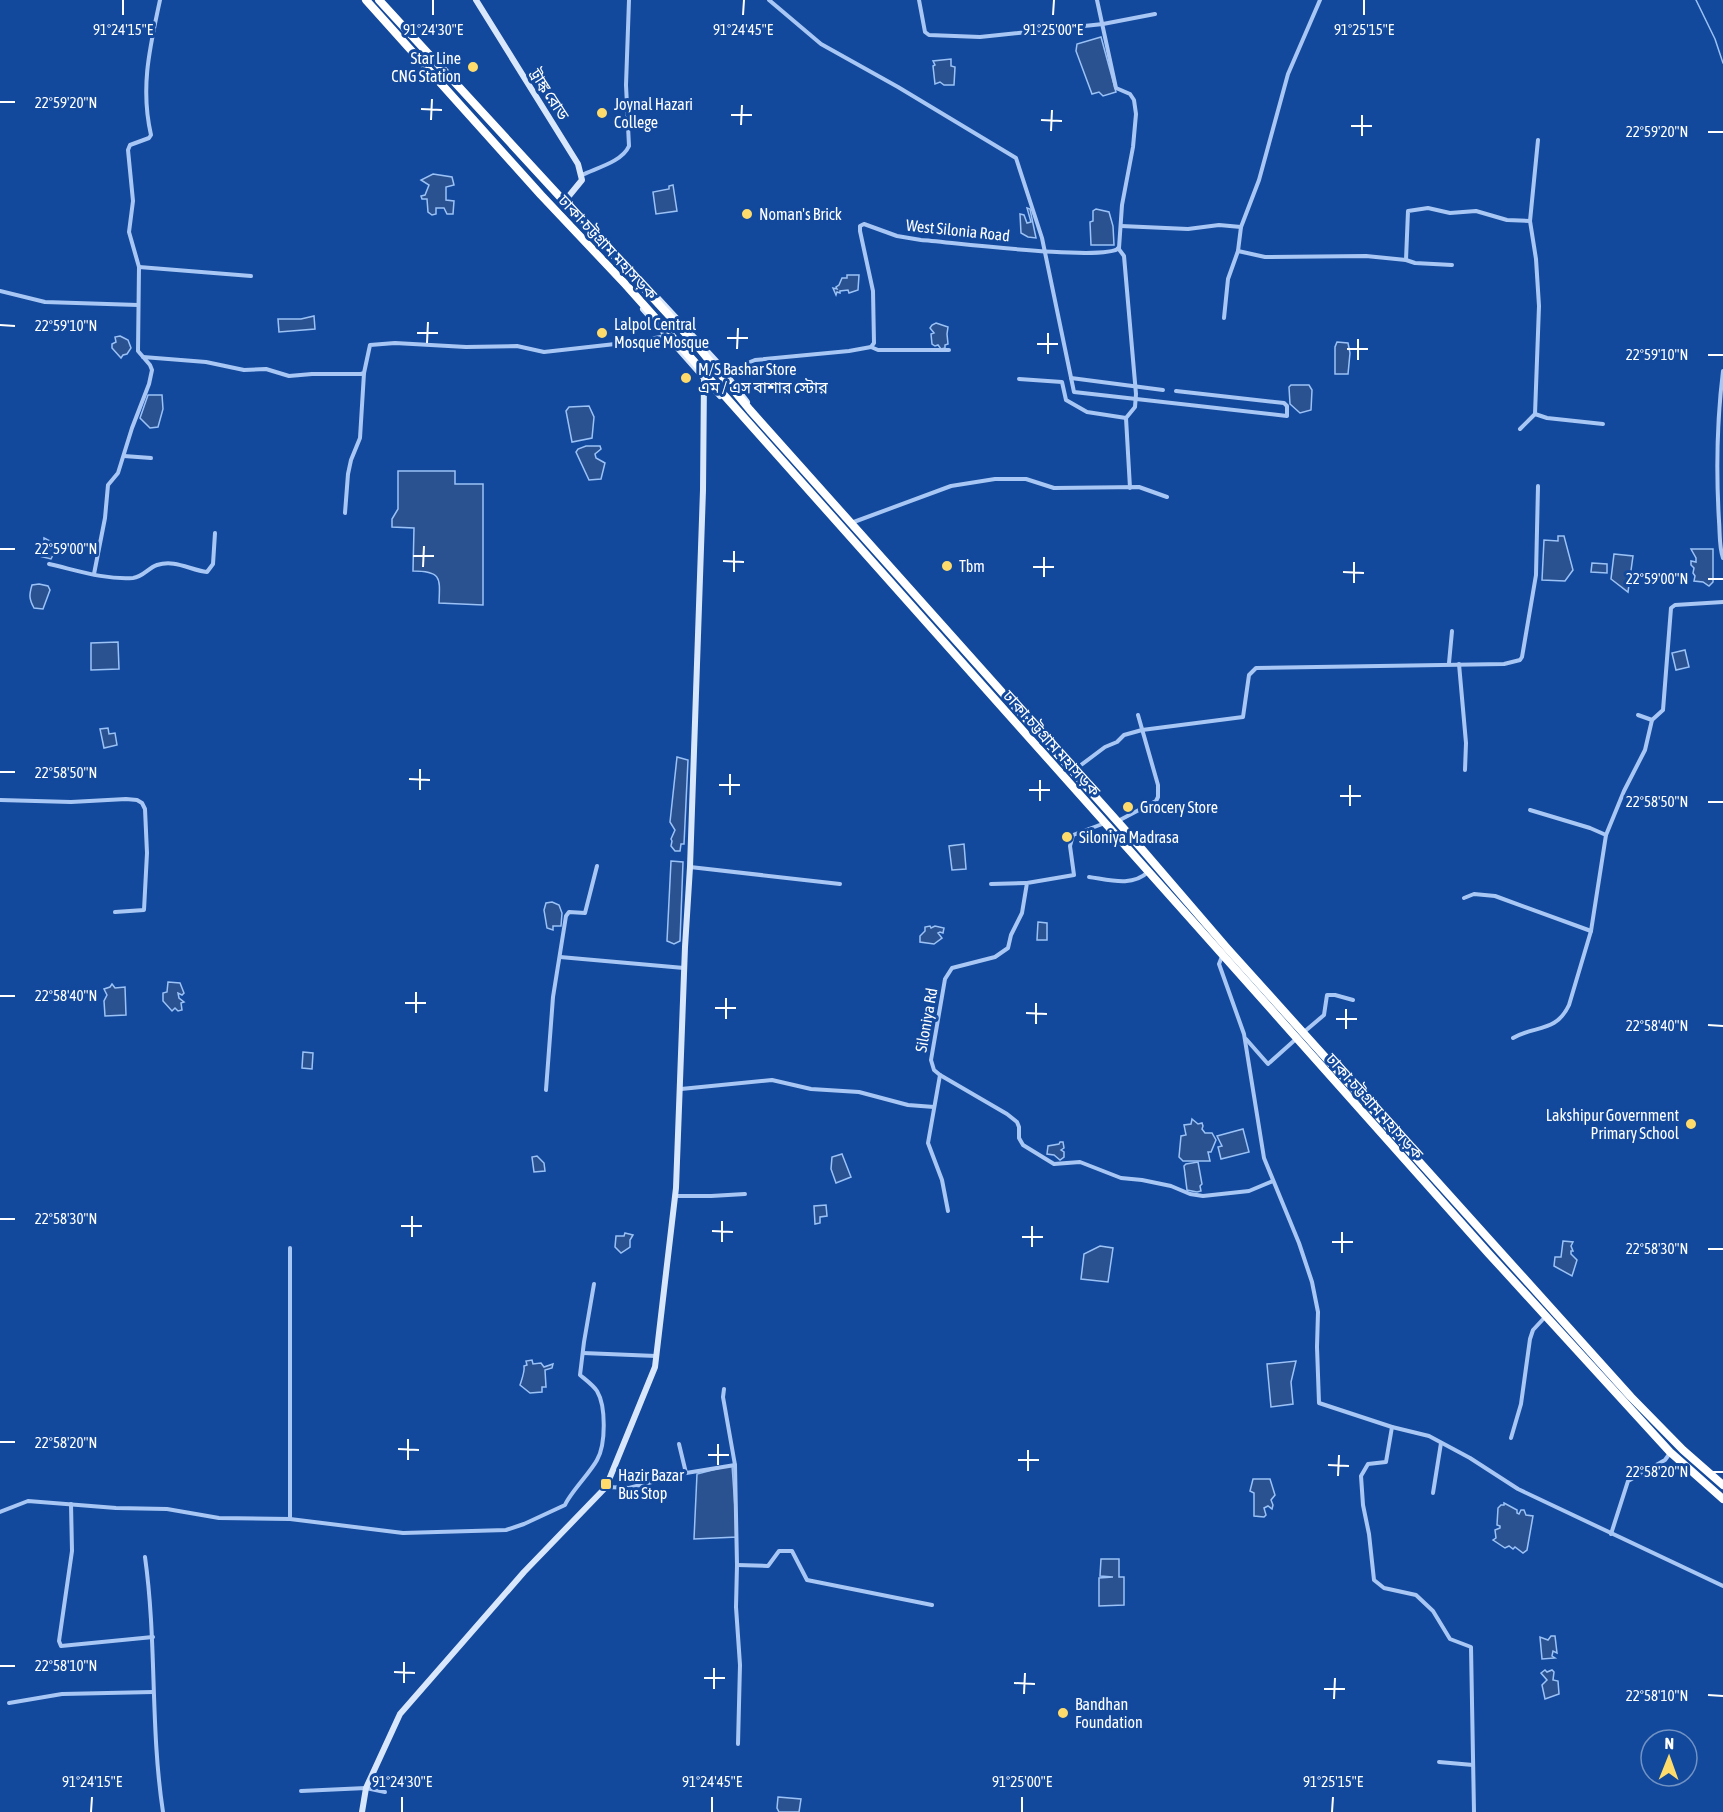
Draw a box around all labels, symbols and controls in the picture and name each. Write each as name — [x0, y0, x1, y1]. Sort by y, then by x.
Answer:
text: 91°24'15"E — [93, 21, 154, 38]
text: 91°24'30"E — [403, 21, 464, 38]
text: 91°24'45"E — [713, 21, 774, 38]
text: 91°25'00"E — [1023, 21, 1084, 38]
text: 91°25'15"E — [1334, 21, 1395, 38]
place label: Star Line CNG Station — [391, 49, 461, 85]
marker: Star Line CNG Station — [466, 60, 480, 74]
street label: ট্রাঙ্ক রোড — [526, 64, 573, 124]
text: 22°59'20"N — [35, 94, 97, 111]
place label: Joynal Hazari College — [614, 95, 693, 132]
marker: Joynal Hazari College — [595, 106, 609, 120]
text: 22°59'20"N — [1626, 123, 1688, 140]
street label: ঢাকা-চট্টগ্রাম মহাসড়ক — [554, 190, 662, 304]
place label: Noman's Brick — [759, 205, 842, 223]
marker: Noman's Brick — [740, 207, 754, 221]
street label: West Silonia Road — [905, 216, 1011, 244]
place label: Lalpol Central Mosque Mosque — [614, 315, 709, 352]
text: 22°59'10"N — [35, 317, 97, 334]
marker: Lalpol Central Mosque Mosque — [595, 326, 609, 340]
text: 22°59'10"N — [1626, 346, 1688, 363]
place label: M/S Bashar Store এম / এস বাশার স্টোর — [698, 360, 828, 396]
marker: M/S Bashar Store এম / এস বাশার স্টোর — [679, 371, 693, 385]
text: 22°59'00"N — [35, 540, 97, 557]
place label: Tbm — [959, 557, 985, 575]
marker: Tbm — [940, 559, 954, 573]
text: 22°59'00"N — [1626, 570, 1688, 587]
street label: ঢাকা-চট্টগ্রাম মহাসড়ক — [999, 686, 1105, 800]
text: 22°58'50"N — [35, 764, 97, 781]
text: 22°58'50"N — [1626, 793, 1688, 810]
place label: Grocery Store — [1140, 798, 1218, 817]
marker: Grocery Store — [1121, 800, 1135, 814]
place label: Siloniya Madrasa — [1079, 828, 1179, 847]
marker: Siloniya Madrasa — [1060, 830, 1074, 844]
street label: Siloniya Rd — [911, 986, 941, 1054]
text: 22°58'40"N — [35, 987, 97, 1004]
text: 22°58'40"N — [1626, 1017, 1688, 1034]
street label: ঢাকা-চট্টগ্রাম মহাসড়ক — [1322, 1049, 1428, 1163]
place label: Lakshipur Government Primary School — [1546, 1106, 1680, 1143]
marker: Lakshipur Government Primary School — [1684, 1117, 1698, 1131]
text: 22°58'30"N — [35, 1210, 97, 1227]
text: 22°58'30"N — [1626, 1240, 1688, 1257]
text: 22°58'20"N — [35, 1434, 97, 1451]
text: 22°58'20"N — [1626, 1463, 1688, 1480]
place label: Hazir Bazar Bus Stop — [618, 1466, 684, 1503]
marker: Hazir Bazar Bus Stop — [599, 1477, 613, 1491]
text: 22°58'10"N — [35, 1657, 97, 1674]
text: 22°58'10"N — [1626, 1687, 1688, 1704]
place label: Bandhan Foundation — [1075, 1695, 1143, 1731]
marker: Bandhan Foundation — [1056, 1706, 1070, 1720]
north arrow — [1639, 1728, 1699, 1788]
text: N — [1664, 1734, 1674, 1752]
text: 91°24'15"E — [62, 1773, 123, 1790]
text: 91°24'30"E — [372, 1773, 433, 1790]
text: 91°24'45"E — [682, 1773, 743, 1790]
text: 91°25'00"E — [992, 1773, 1053, 1790]
text: 91°25'15"E — [1303, 1773, 1364, 1790]

